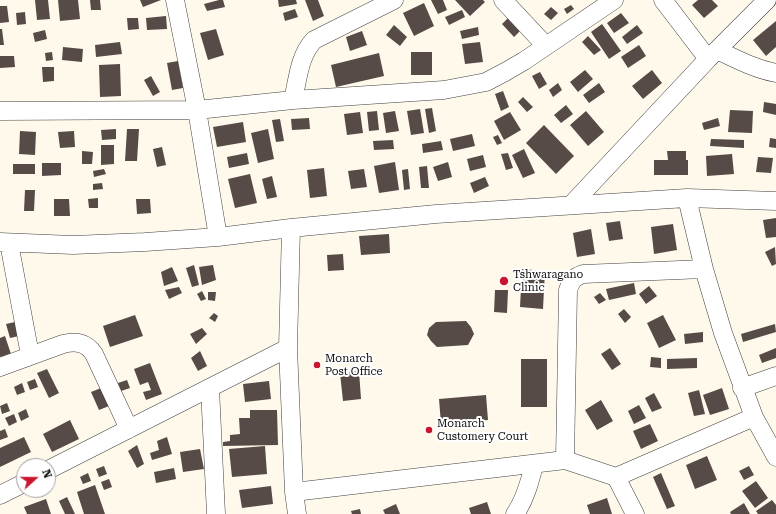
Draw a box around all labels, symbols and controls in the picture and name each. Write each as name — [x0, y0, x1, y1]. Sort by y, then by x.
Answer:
place label: Tshwaragano Clinic — [513, 268, 583, 294]
marker: Tshwaragano Clinic — [498, 275, 510, 287]
place label: Monarch Post Office — [325, 352, 383, 378]
marker: Monarch Post Office — [312, 360, 322, 370]
place label: Monarch Customery Court — [437, 417, 528, 443]
marker: Monarch Customery Court — [424, 425, 434, 435]
north arrow — [16, 458, 56, 498]
text: N — [39, 468, 54, 480]

